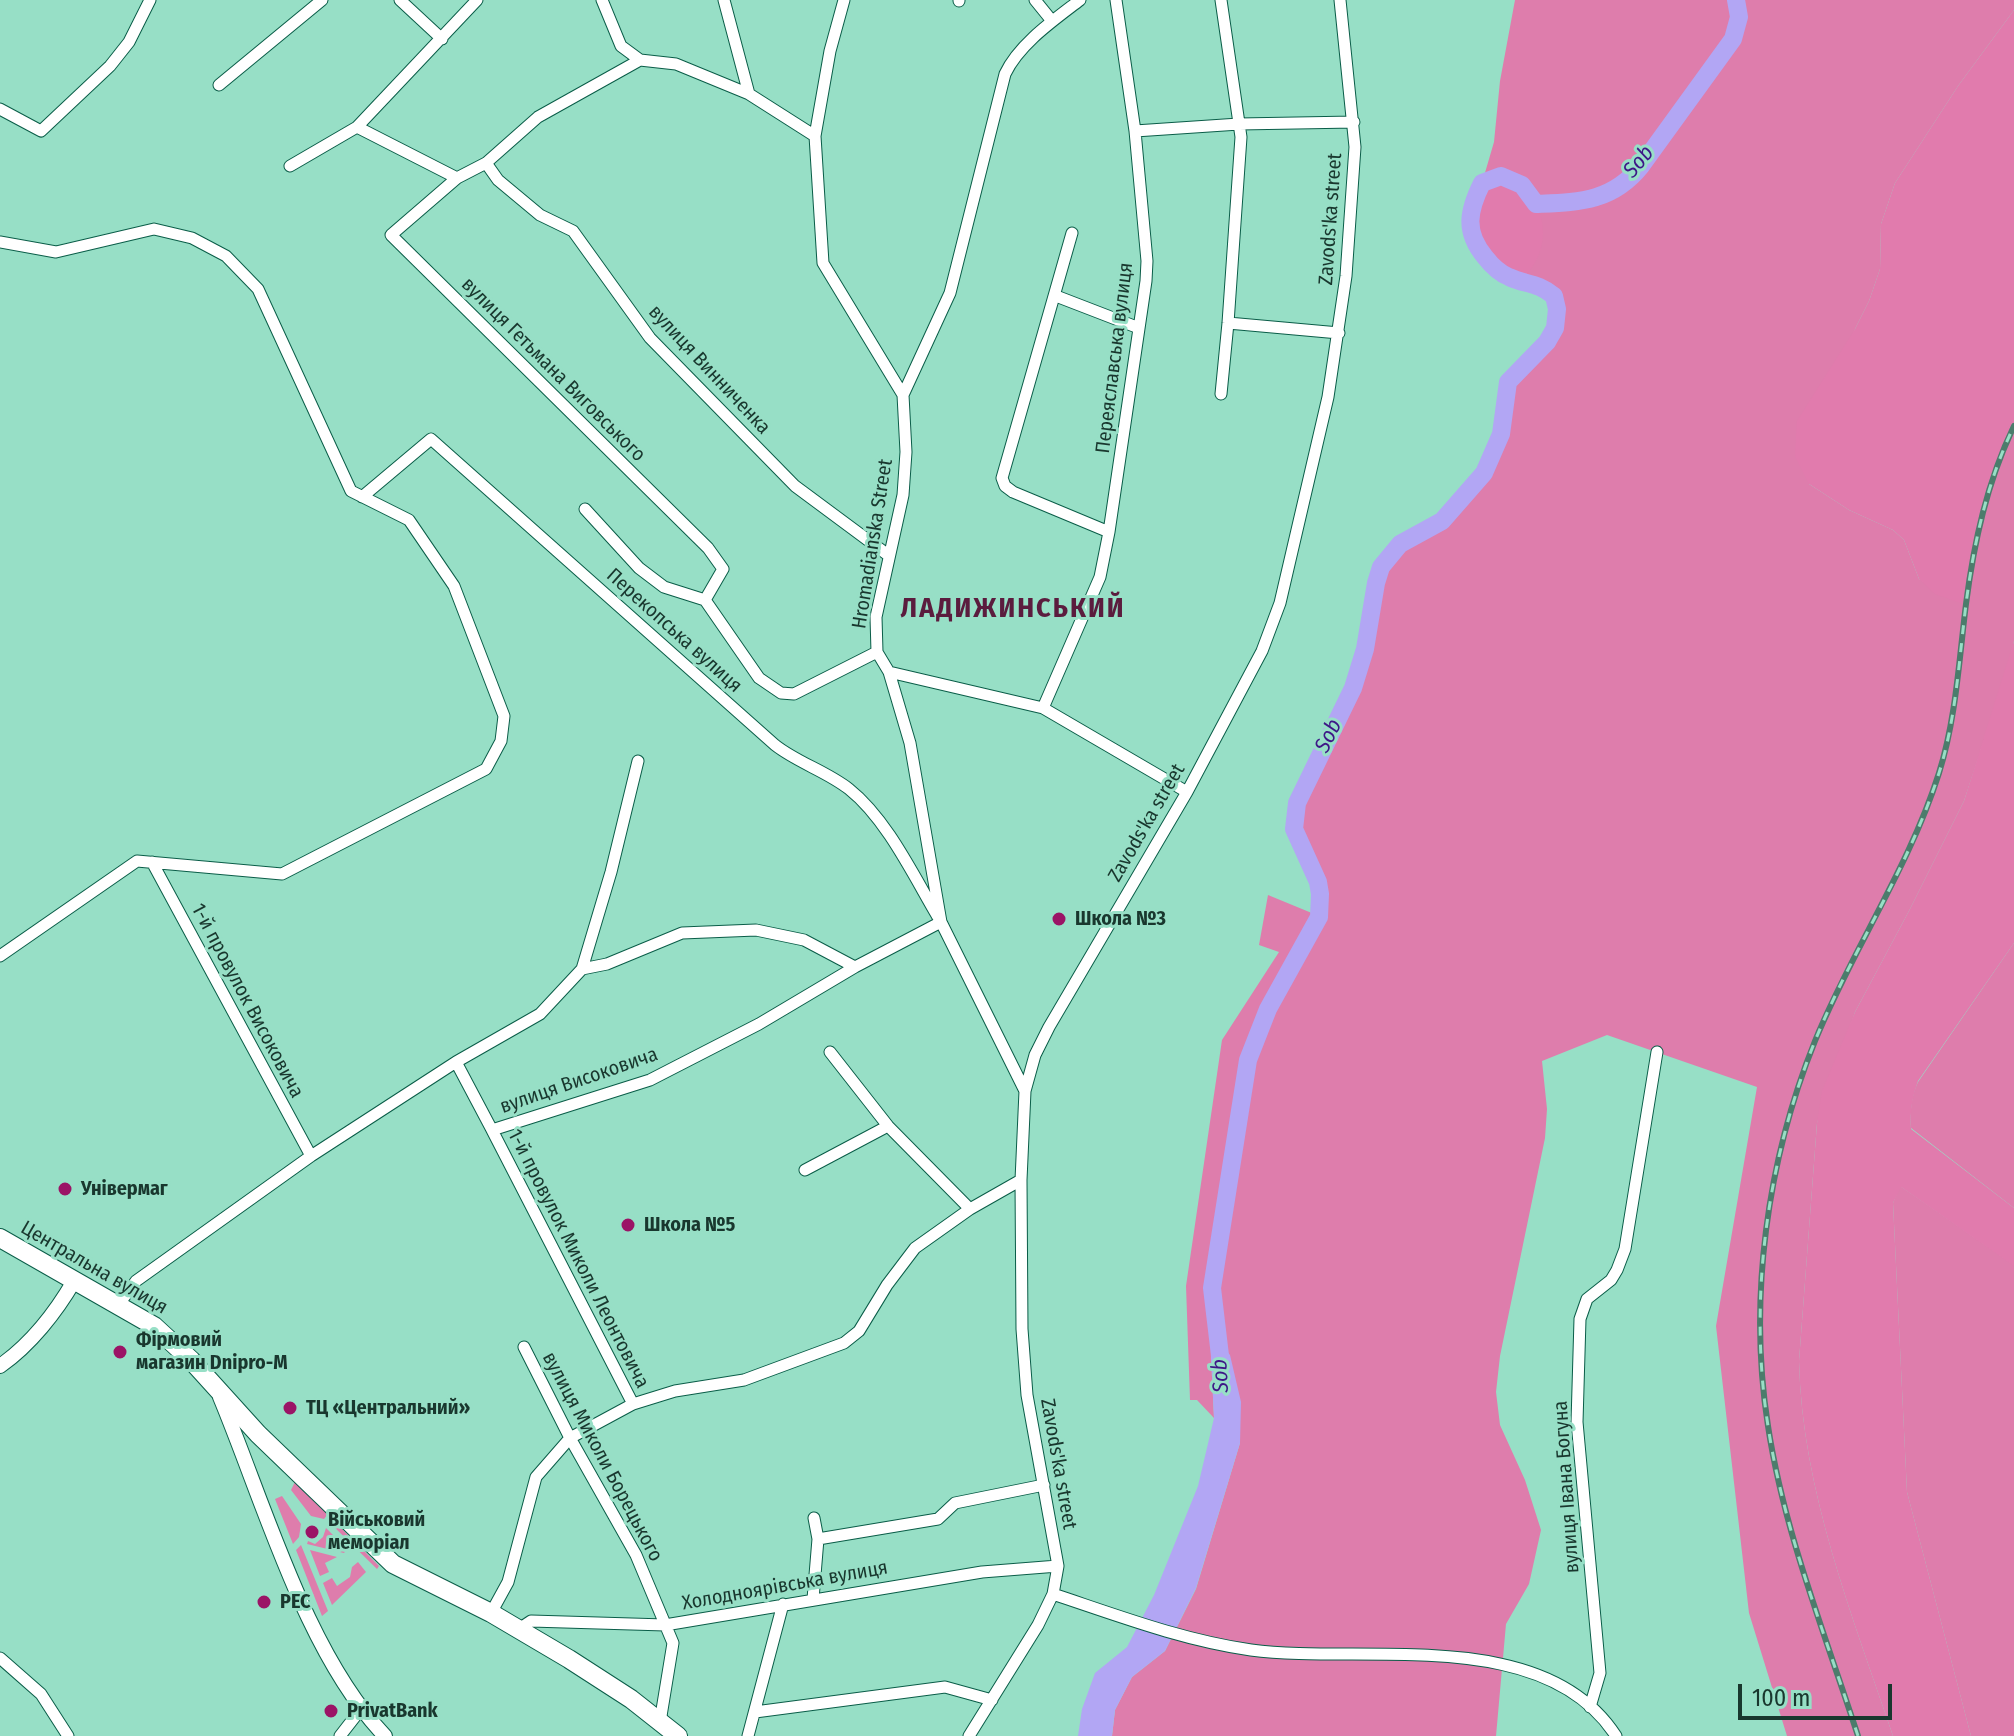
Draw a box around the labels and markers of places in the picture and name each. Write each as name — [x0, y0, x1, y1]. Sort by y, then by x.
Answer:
place label: Школа №3 — [1075, 907, 1166, 931]
marker: Школа №3 — [1050, 910, 1068, 928]
place label: Універмаг — [81, 1177, 168, 1201]
marker: Універмаг — [56, 1180, 74, 1198]
place label: Школа №5 — [644, 1213, 735, 1237]
marker: Школа №5 — [619, 1216, 637, 1234]
place label: Фірмовий магазин Dnipro-M — [136, 1328, 288, 1375]
marker: Фірмовий магазин Dnipro-M — [111, 1343, 129, 1361]
place label: ТЦ «Центральний» — [306, 1396, 470, 1420]
marker: ТЦ «Центральний» — [281, 1399, 299, 1417]
place label: Військовий меморіал — [328, 1508, 425, 1555]
marker: Військовий меморіал — [303, 1523, 321, 1541]
place label: РЕС — [280, 1590, 311, 1614]
marker: РЕС — [255, 1593, 273, 1611]
place label: PrivatBank — [347, 1699, 438, 1723]
marker: PrivatBank — [322, 1702, 340, 1720]

